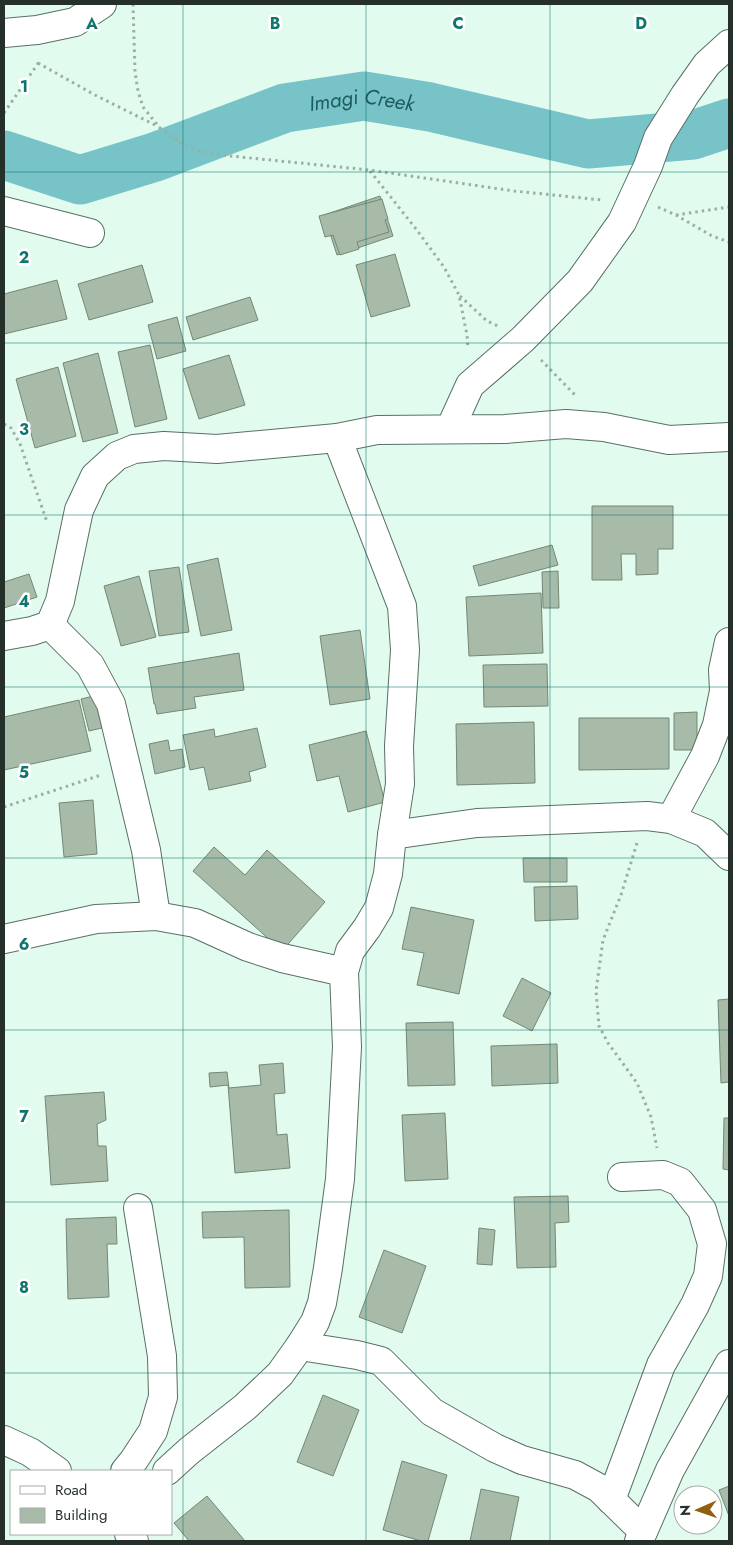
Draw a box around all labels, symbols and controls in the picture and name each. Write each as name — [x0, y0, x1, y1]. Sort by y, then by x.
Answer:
text: A — [85, 12, 98, 35]
text: B — [270, 12, 280, 35]
text: C — [452, 12, 464, 35]
text: D — [635, 12, 647, 35]
text: 1 — [20, 75, 28, 98]
water label: Imagi Creek — [307, 81, 418, 119]
text: 2 — [19, 246, 29, 269]
text: 3 — [19, 418, 29, 441]
text: 4 — [18, 590, 30, 613]
text: 5 — [19, 761, 29, 784]
text: 6 — [19, 933, 29, 956]
text: 7 — [19, 1105, 29, 1128]
text: 8 — [19, 1276, 29, 1299]
legend — [10, 1470, 172, 1535]
text: Road — [55, 1479, 87, 1501]
north arrow — [673, 1485, 723, 1535]
text: Building — [55, 1504, 107, 1526]
text: N — [675, 1505, 695, 1516]

